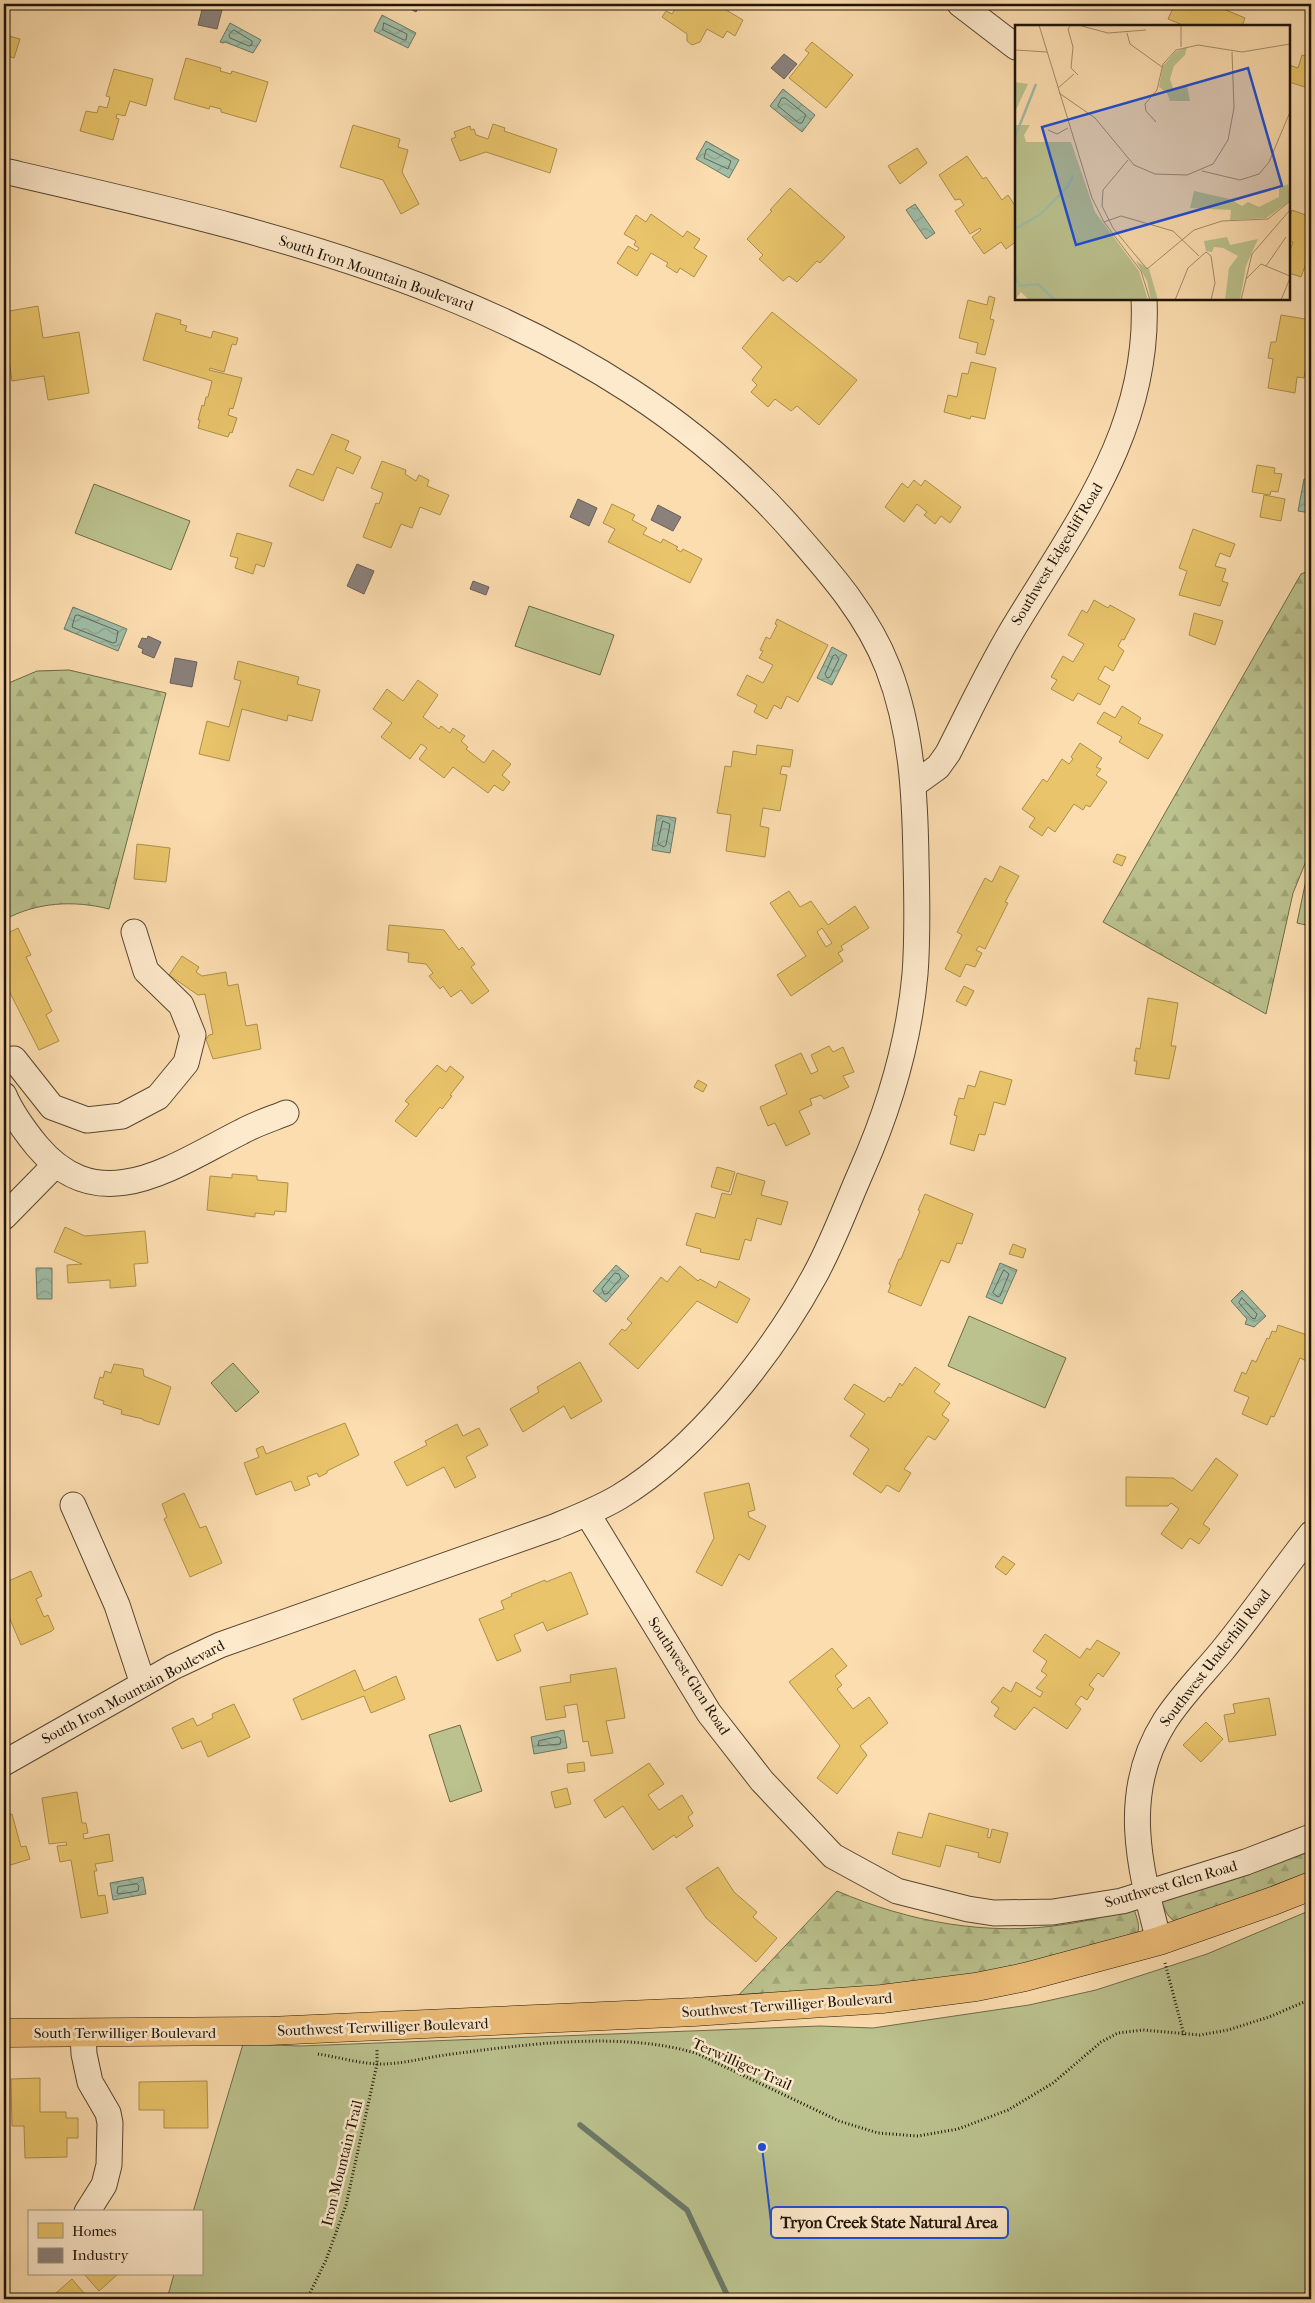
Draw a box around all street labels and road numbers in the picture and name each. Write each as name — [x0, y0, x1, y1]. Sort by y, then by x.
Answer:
street label: South Iron Mountain Boulevard — [276, 231, 476, 315]
street label: Southwest Edgecliff Road — [1007, 479, 1107, 628]
street label: Southwest Underhill Road — [1156, 1585, 1275, 1730]
street label: Southwest Glen Road — [644, 1614, 734, 1739]
street label: South Iron Mountain Boulevard — [38, 1636, 228, 1748]
street label: Southwest Glen Road — [1103, 1856, 1240, 1912]
street label: Southwest Terwilliger Boulevard — [681, 1989, 894, 2021]
street label: Southwest Terwilliger Boulevard — [277, 2014, 490, 2040]
street label: South Terwilliger Boulevard — [34, 2024, 217, 2042]
street label: Terwilliger Trail — [689, 2034, 795, 2094]
street label: Iron Mountain Trail — [318, 2098, 366, 2228]

